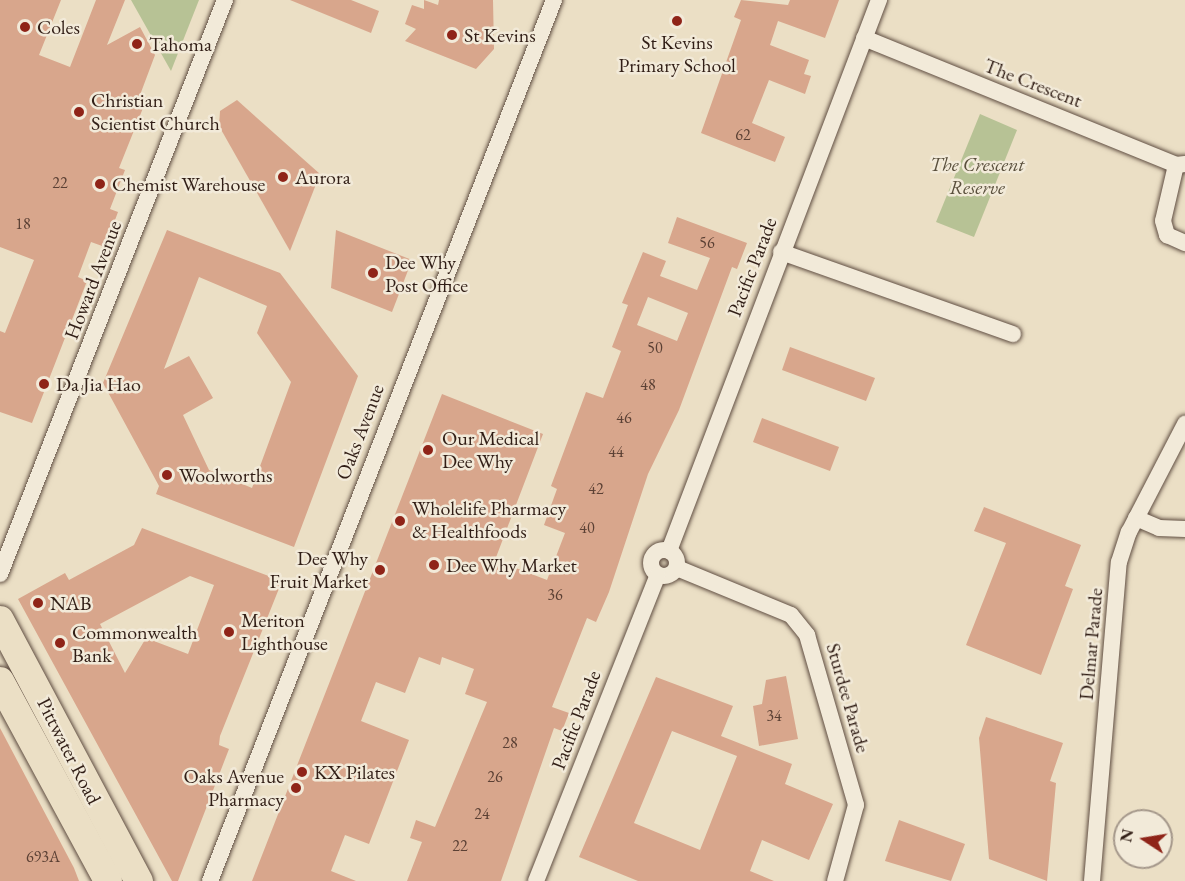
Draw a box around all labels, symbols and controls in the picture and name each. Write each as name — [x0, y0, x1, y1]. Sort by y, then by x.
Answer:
marker: St Kevins Primary School — [670, 14, 684, 28]
place label: Coles — [37, 15, 80, 39]
marker: Coles — [18, 20, 32, 34]
place label: St Kevins — [464, 23, 536, 47]
marker: St Kevins — [445, 28, 459, 42]
place label: St Kevins Primary School — [618, 30, 736, 77]
place label: Tahoma — [149, 32, 212, 56]
marker: Tahoma — [130, 37, 144, 51]
street label: The Crescent — [981, 53, 1085, 113]
place label: Christian Scientist Church — [91, 88, 220, 135]
marker: Christian Scientist Church — [72, 105, 86, 119]
house number: 62 — [735, 125, 751, 145]
park label: The Crescent Reserve — [930, 152, 1024, 199]
place label: Aurora — [295, 165, 351, 189]
marker: Aurora — [276, 170, 290, 184]
place label: Chemist Warehouse — [112, 172, 265, 196]
house number: 22 — [52, 173, 68, 193]
marker: Chemist Warehouse — [93, 177, 107, 191]
house number: 18 — [15, 214, 31, 234]
street label: Pacific Parade — [722, 214, 782, 320]
street label: Howard Avenue — [59, 217, 127, 343]
house number: 56 — [699, 233, 715, 253]
place label: Dee Why Post Office — [385, 250, 468, 297]
marker: Dee Why Post Office — [366, 266, 380, 280]
house number: 50 — [647, 338, 663, 358]
place label: Da Jia Hao — [56, 372, 141, 396]
house number: 48 — [640, 375, 656, 395]
marker: Da Jia Hao — [37, 377, 51, 391]
street label: Oaks Avenue — [331, 381, 389, 483]
house number: 46 — [616, 408, 632, 428]
place label: Our Medical Dee Why — [442, 426, 539, 473]
marker: Our Medical Dee Why — [419, 441, 437, 459]
house number: 44 — [608, 442, 624, 462]
place label: Woolworths — [179, 463, 272, 487]
marker: Woolworths — [160, 468, 174, 482]
house number: 42 — [588, 479, 604, 499]
place label: Wholelife Pharmacy & Healthfoods — [412, 497, 566, 544]
marker: Wholelife Pharmacy & Healthfoods — [393, 514, 407, 528]
house number: 40 — [579, 518, 595, 538]
place label: Dee Why Fruit Market — [270, 546, 368, 593]
place label: Dee Why Market — [446, 553, 577, 577]
marker: Dee Why Market — [427, 558, 441, 572]
marker: Dee Why Fruit Market — [373, 563, 387, 577]
house number: 36 — [547, 585, 563, 605]
street label: Delmar Parade — [1074, 587, 1108, 701]
place label: NAB — [50, 591, 91, 615]
marker: NAB — [31, 596, 45, 610]
place label: Meriton Lighthouse — [241, 608, 328, 655]
place label: Commonwealth Bank — [72, 620, 198, 667]
marker: Meriton Lighthouse — [222, 625, 236, 639]
marker: Commonwealth Bank — [53, 636, 67, 650]
street label: Sturdee Parade — [821, 640, 875, 756]
street label: Pacific Parade — [546, 667, 606, 773]
street label: Pittwater Road — [32, 694, 106, 808]
house number: 34 — [766, 706, 782, 726]
house number: 28 — [502, 733, 518, 753]
place label: KX Pilates — [314, 760, 395, 784]
place label: Oaks Avenue Pharmacy — [184, 765, 284, 812]
marker: KX Pilates — [295, 765, 309, 779]
house number: 26 — [487, 767, 503, 787]
marker: Oaks Avenue Pharmacy — [289, 781, 303, 795]
house number: 24 — [474, 804, 490, 824]
north arrow — [1113, 809, 1173, 869]
text: N — [1115, 827, 1138, 844]
house number: 22 — [452, 836, 468, 856]
house number: 693A — [26, 847, 60, 867]

